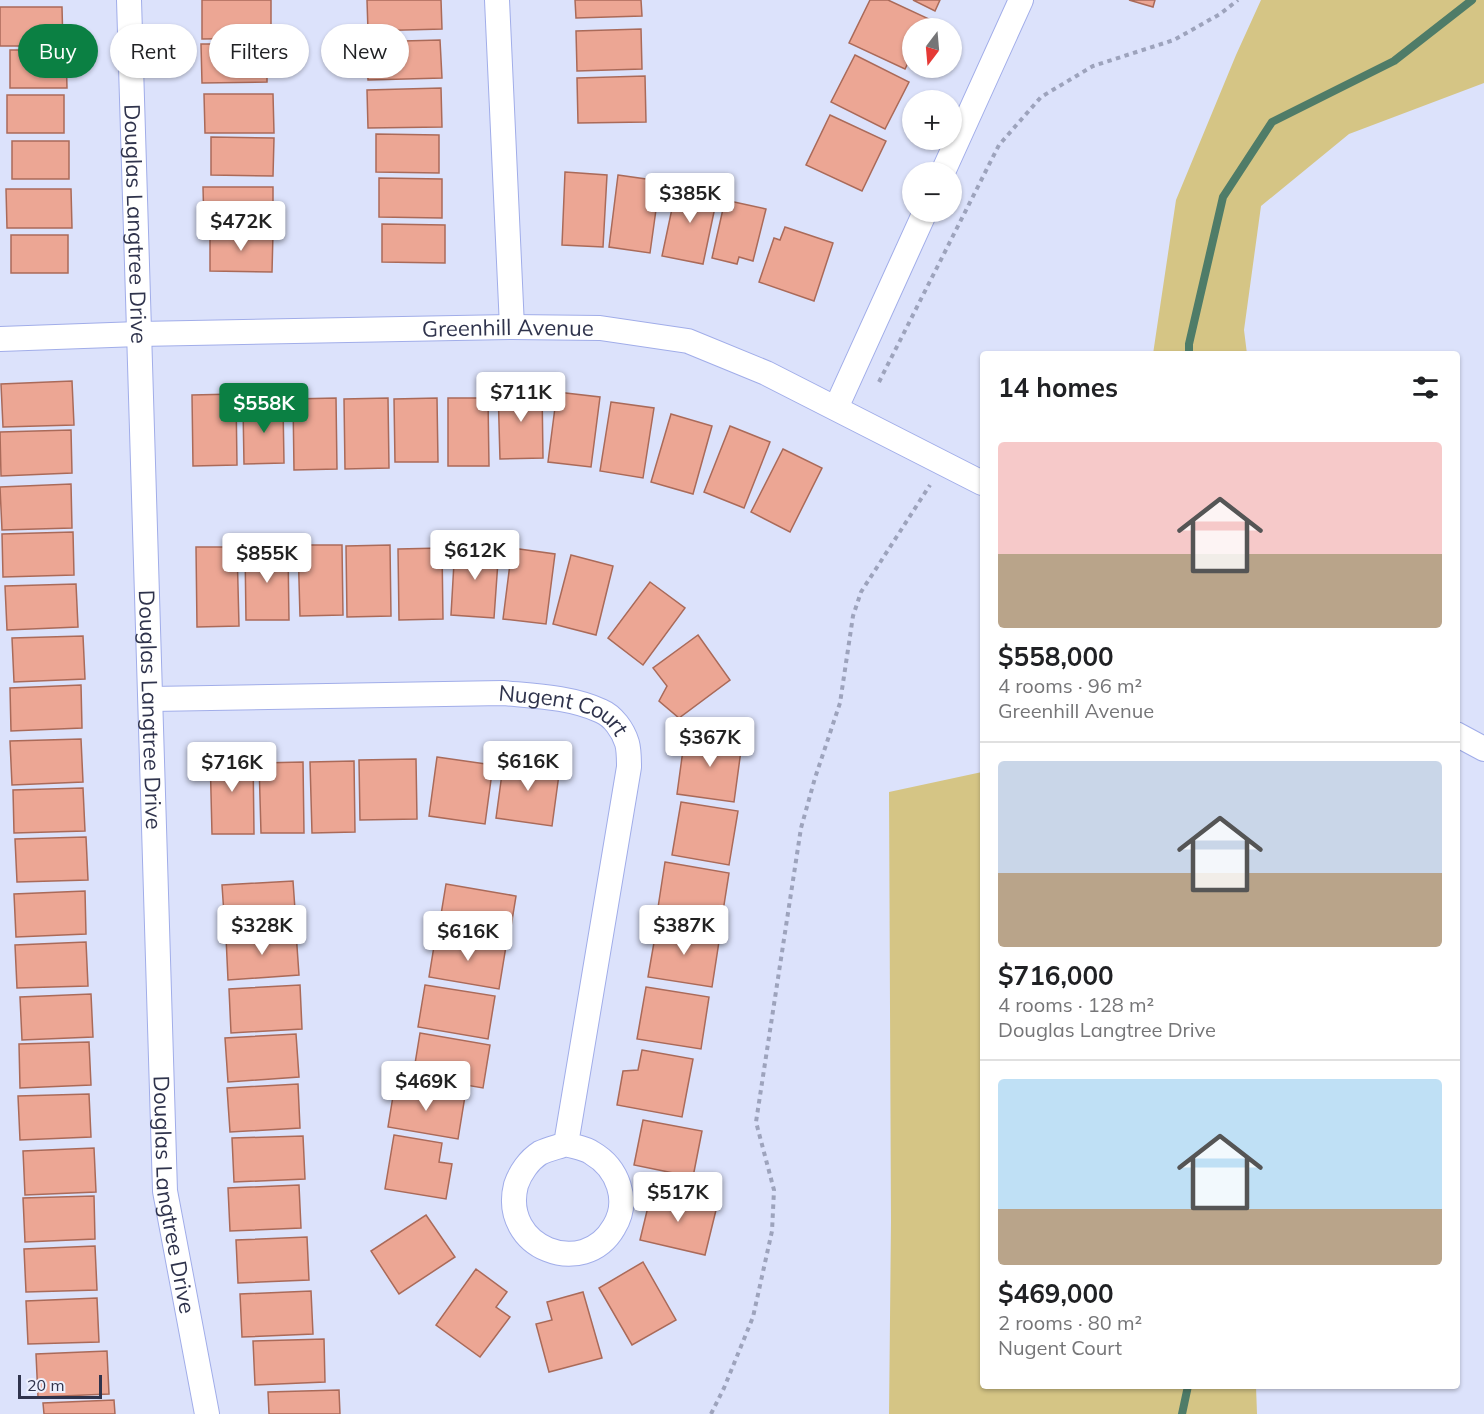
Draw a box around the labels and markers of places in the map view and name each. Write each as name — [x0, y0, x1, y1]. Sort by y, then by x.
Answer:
pin: $385K — [648, 173, 732, 224]
pin: $472K — [199, 201, 283, 252]
pin: $711K — [479, 372, 563, 423]
pin: $558K — [222, 383, 306, 434]
pin: $612K — [433, 530, 517, 581]
pin: $855K — [225, 533, 309, 584]
pin: $367K — [668, 717, 752, 768]
pin: $616K — [486, 741, 570, 792]
pin: $716K — [190, 742, 274, 793]
pin: $328K — [220, 905, 304, 956]
pin: $387K — [642, 905, 726, 956]
pin: $616K — [426, 911, 510, 962]
pin: $469K — [384, 1061, 468, 1112]
pin: $517K — [636, 1172, 720, 1223]

